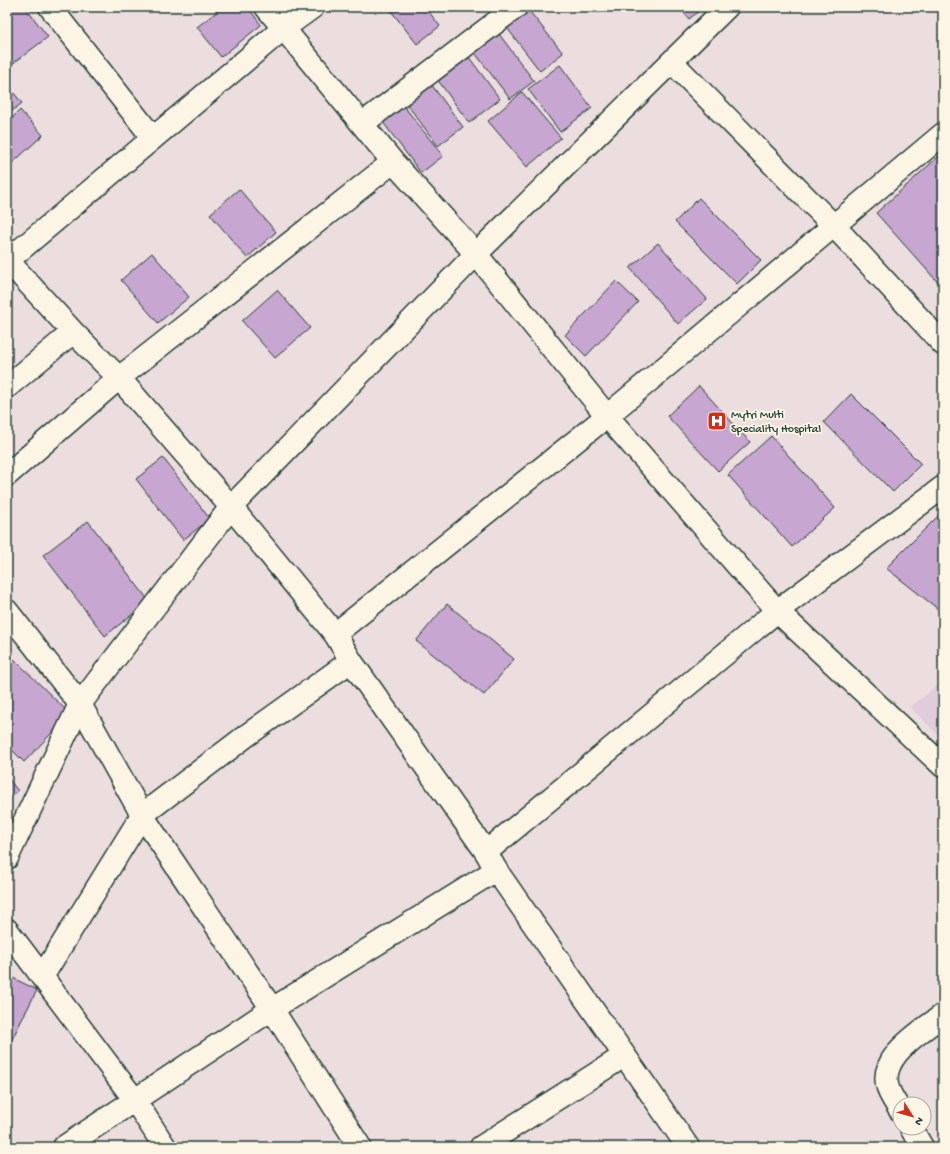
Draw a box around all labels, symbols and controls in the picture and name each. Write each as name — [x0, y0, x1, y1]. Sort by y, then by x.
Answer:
place label: Mytri Multi Speciality Hospital — [731, 409, 821, 437]
hospital icon: Mytri Multi Speciality Hospital — [706, 410, 728, 432]
north arrow — [892, 1096, 932, 1136]
text: N — [911, 1114, 925, 1127]

